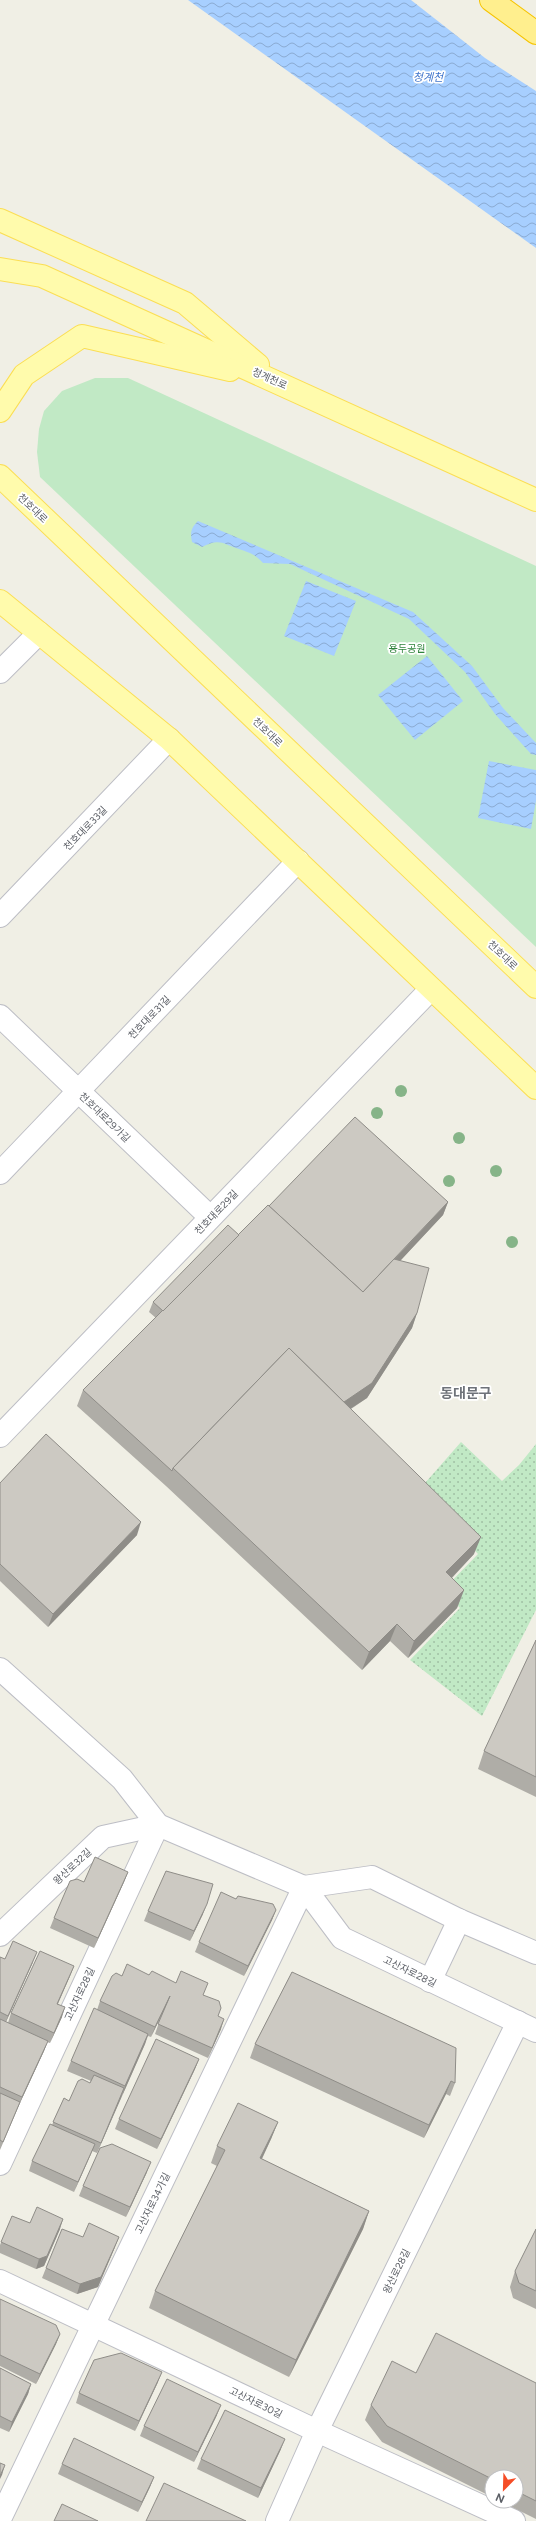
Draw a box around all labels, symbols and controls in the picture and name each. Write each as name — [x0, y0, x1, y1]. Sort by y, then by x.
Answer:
water label: 청계천 — [413, 71, 445, 84]
street label: 청계천로 — [250, 365, 289, 392]
street label: 천호대로 — [15, 491, 50, 526]
park label: 용두공원 — [389, 642, 425, 655]
street label: 천호대로 — [250, 715, 285, 750]
street label: 천호대로33길 — [61, 803, 110, 853]
street label: 천호대로 — [485, 938, 520, 973]
street label: 천호대로31길 — [125, 993, 173, 1042]
street label: 천호대로29가길 — [76, 1090, 133, 1145]
street label: 천호대로29길 — [192, 1187, 241, 1237]
district label: 동대문구 — [440, 1385, 492, 1402]
street label: 왕산로32길 — [50, 1845, 94, 1887]
street label: 고산자로28길 — [381, 1953, 439, 1990]
street label: 고산자로28길 — [61, 1965, 98, 2023]
street label: 고산자로34가길 — [132, 2170, 173, 2236]
street label: 왕산로28길 — [380, 2247, 413, 2296]
street label: 고산자로30길 — [227, 2384, 285, 2421]
north arrow — [484, 2469, 524, 2509]
text: N — [494, 2490, 507, 2505]

